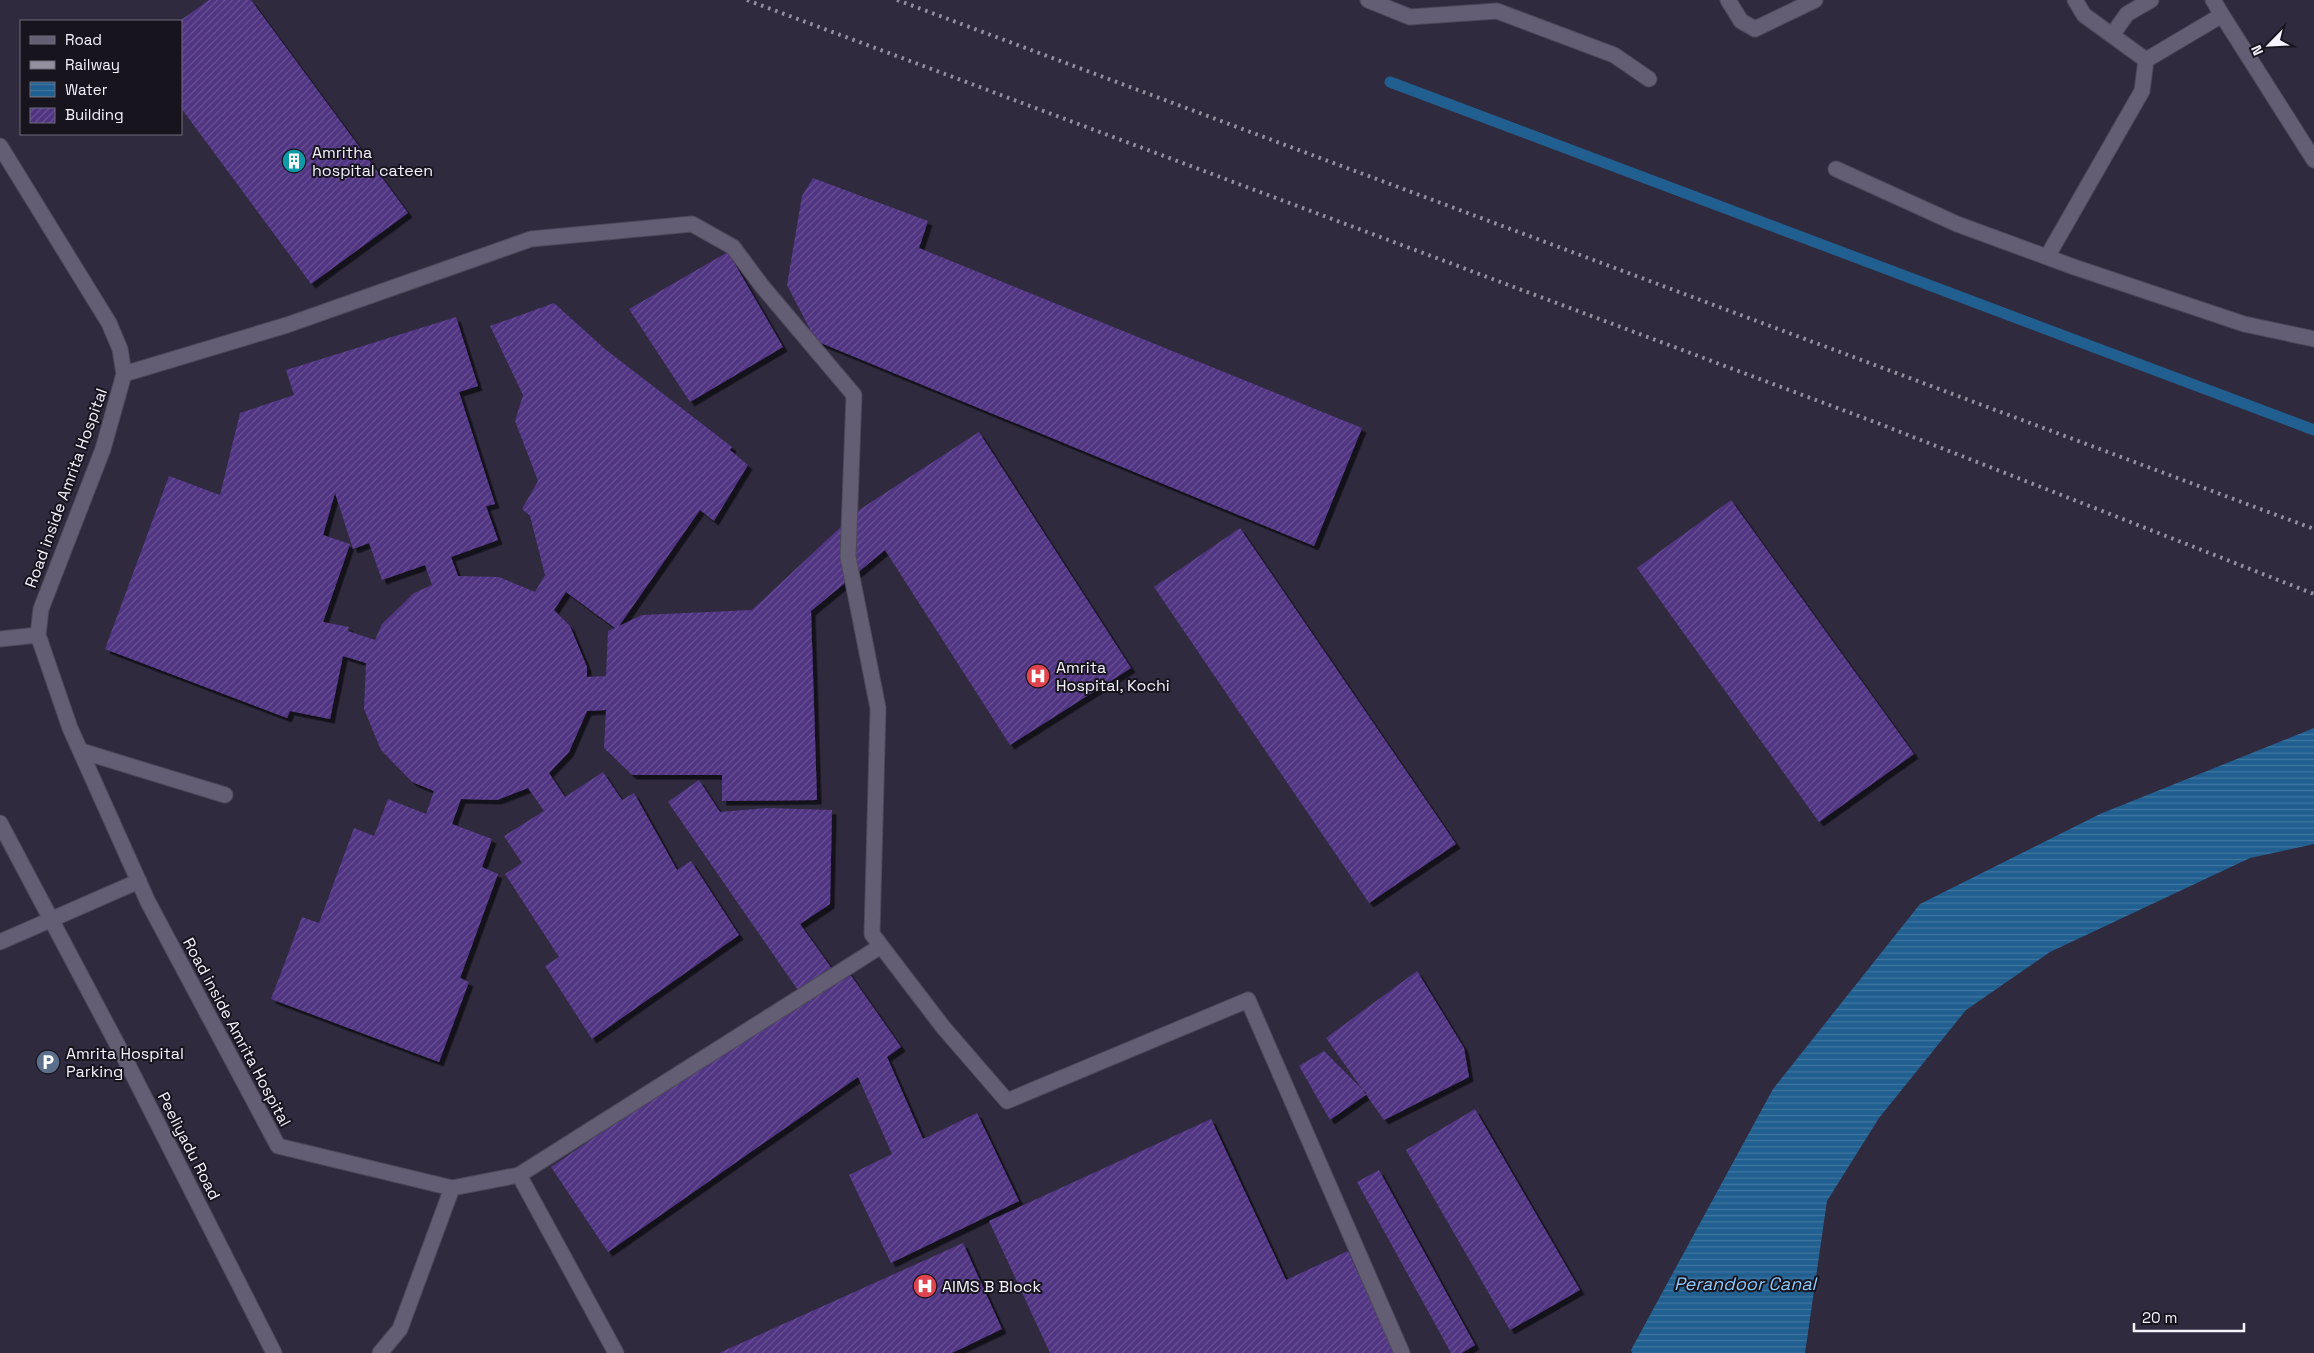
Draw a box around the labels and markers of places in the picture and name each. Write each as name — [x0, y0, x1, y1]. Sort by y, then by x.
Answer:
place label: Amritha hospital cateen — [312, 142, 433, 181]
building icon: Amritha hospital cateen — [281, 148, 307, 174]
place label: Amrita Hospital, Kochi — [1056, 657, 1170, 696]
hospital icon: Amrita Hospital, Kochi — [1025, 663, 1051, 689]
place label: Amrita Hospital Parking — [66, 1043, 184, 1082]
parking icon: Amrita Hospital Parking — [35, 1049, 61, 1075]
hospital icon: AIMS B Block — [912, 1273, 938, 1299]
place label: AIMS B Block — [942, 1276, 1041, 1297]

